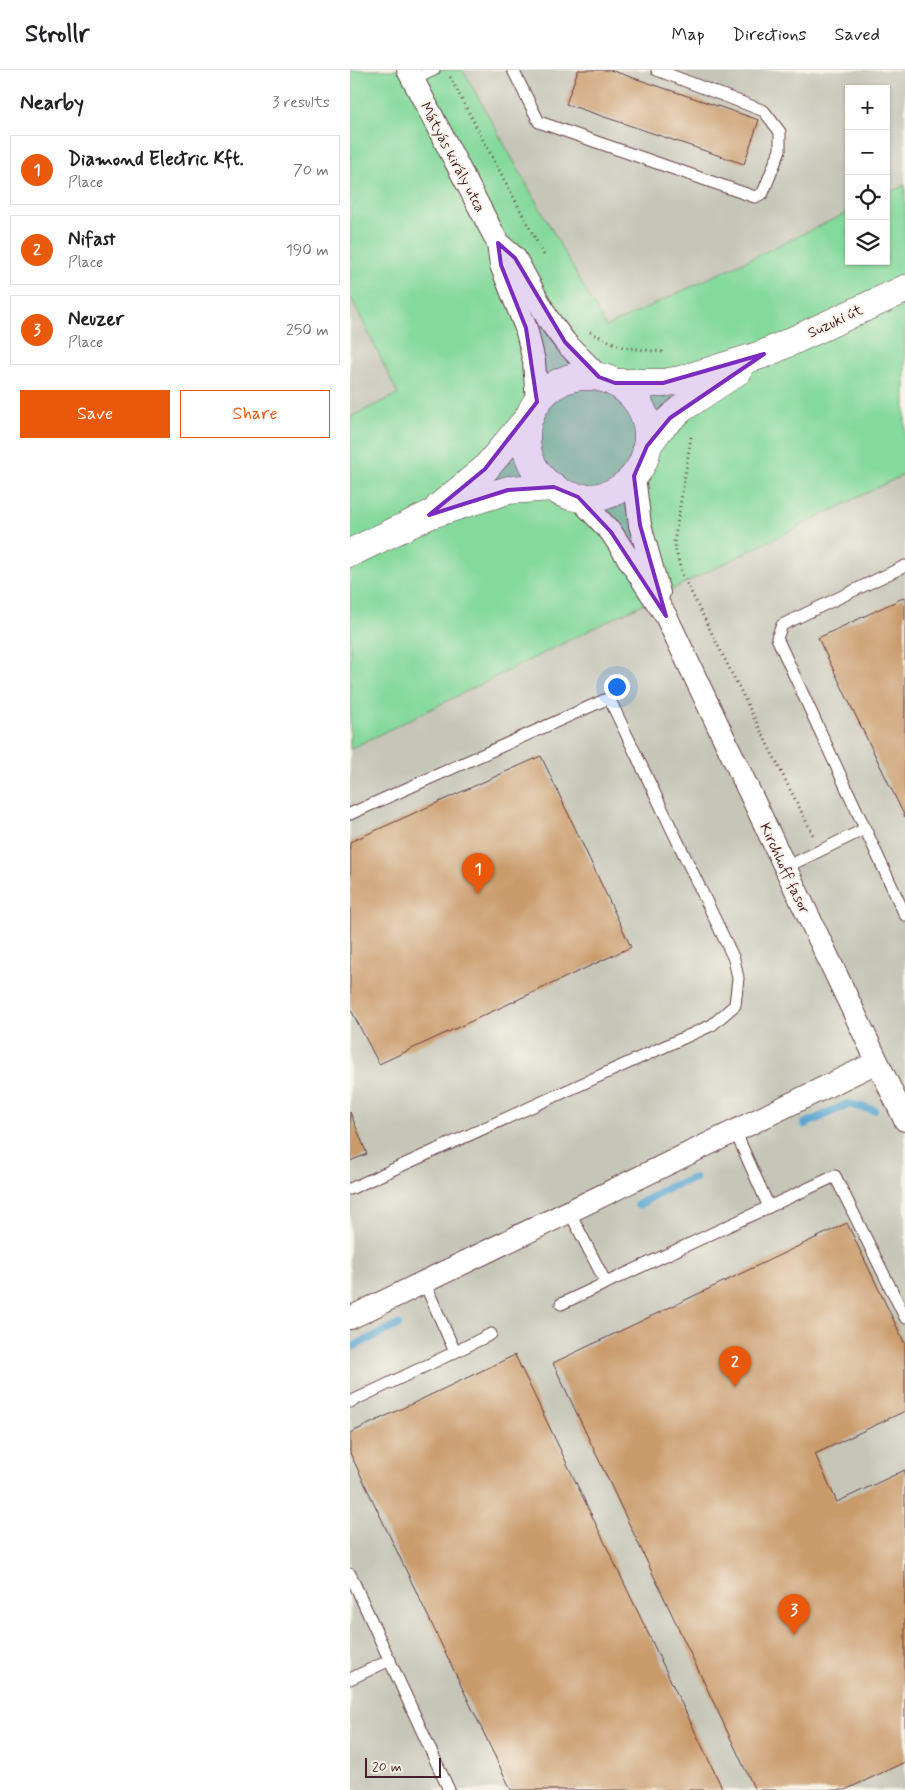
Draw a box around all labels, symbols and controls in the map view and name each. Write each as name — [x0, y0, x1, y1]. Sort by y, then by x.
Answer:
text: Strollr — [25, 19, 89, 50]
text: Map — [672, 23, 705, 47]
text: Directions — [733, 23, 807, 47]
text: Saved — [835, 23, 880, 47]
map controls — [845, 85, 890, 265]
button: + — [845, 85, 890, 130]
text: Nearby — [20, 89, 84, 117]
text: 3 results — [272, 92, 330, 113]
street label: Mátyás király utca — [415, 99, 490, 216]
button: − — [845, 130, 890, 175]
text: Diamond Electric Kft. — [68, 147, 244, 172]
text: 1 — [33, 160, 41, 181]
text: 70 m — [293, 160, 329, 181]
text: Place — [68, 172, 103, 193]
button: locate — [845, 175, 890, 220]
button: layers — [845, 220, 890, 265]
text: Nifast — [68, 227, 116, 252]
text: 2 — [33, 240, 41, 261]
text: 190 m — [286, 240, 329, 261]
text: Place — [68, 252, 103, 273]
street label: Suzuki út — [804, 300, 867, 343]
text: Neuzer — [68, 307, 124, 332]
text: 3 — [33, 320, 41, 341]
text: 250 m — [286, 320, 329, 341]
text: Place — [68, 332, 103, 353]
button: Save — [20, 390, 170, 438]
button: Share — [180, 390, 330, 438]
your location — [604, 674, 630, 700]
street label: Kirchhoff fasor — [754, 820, 814, 918]
pin: 1 — [462, 853, 494, 894]
pin: 2 — [719, 1346, 751, 1387]
pin: 3 — [778, 1594, 810, 1635]
scale bar — [365, 1755, 441, 1778]
text: 20 m — [372, 1758, 402, 1776]

